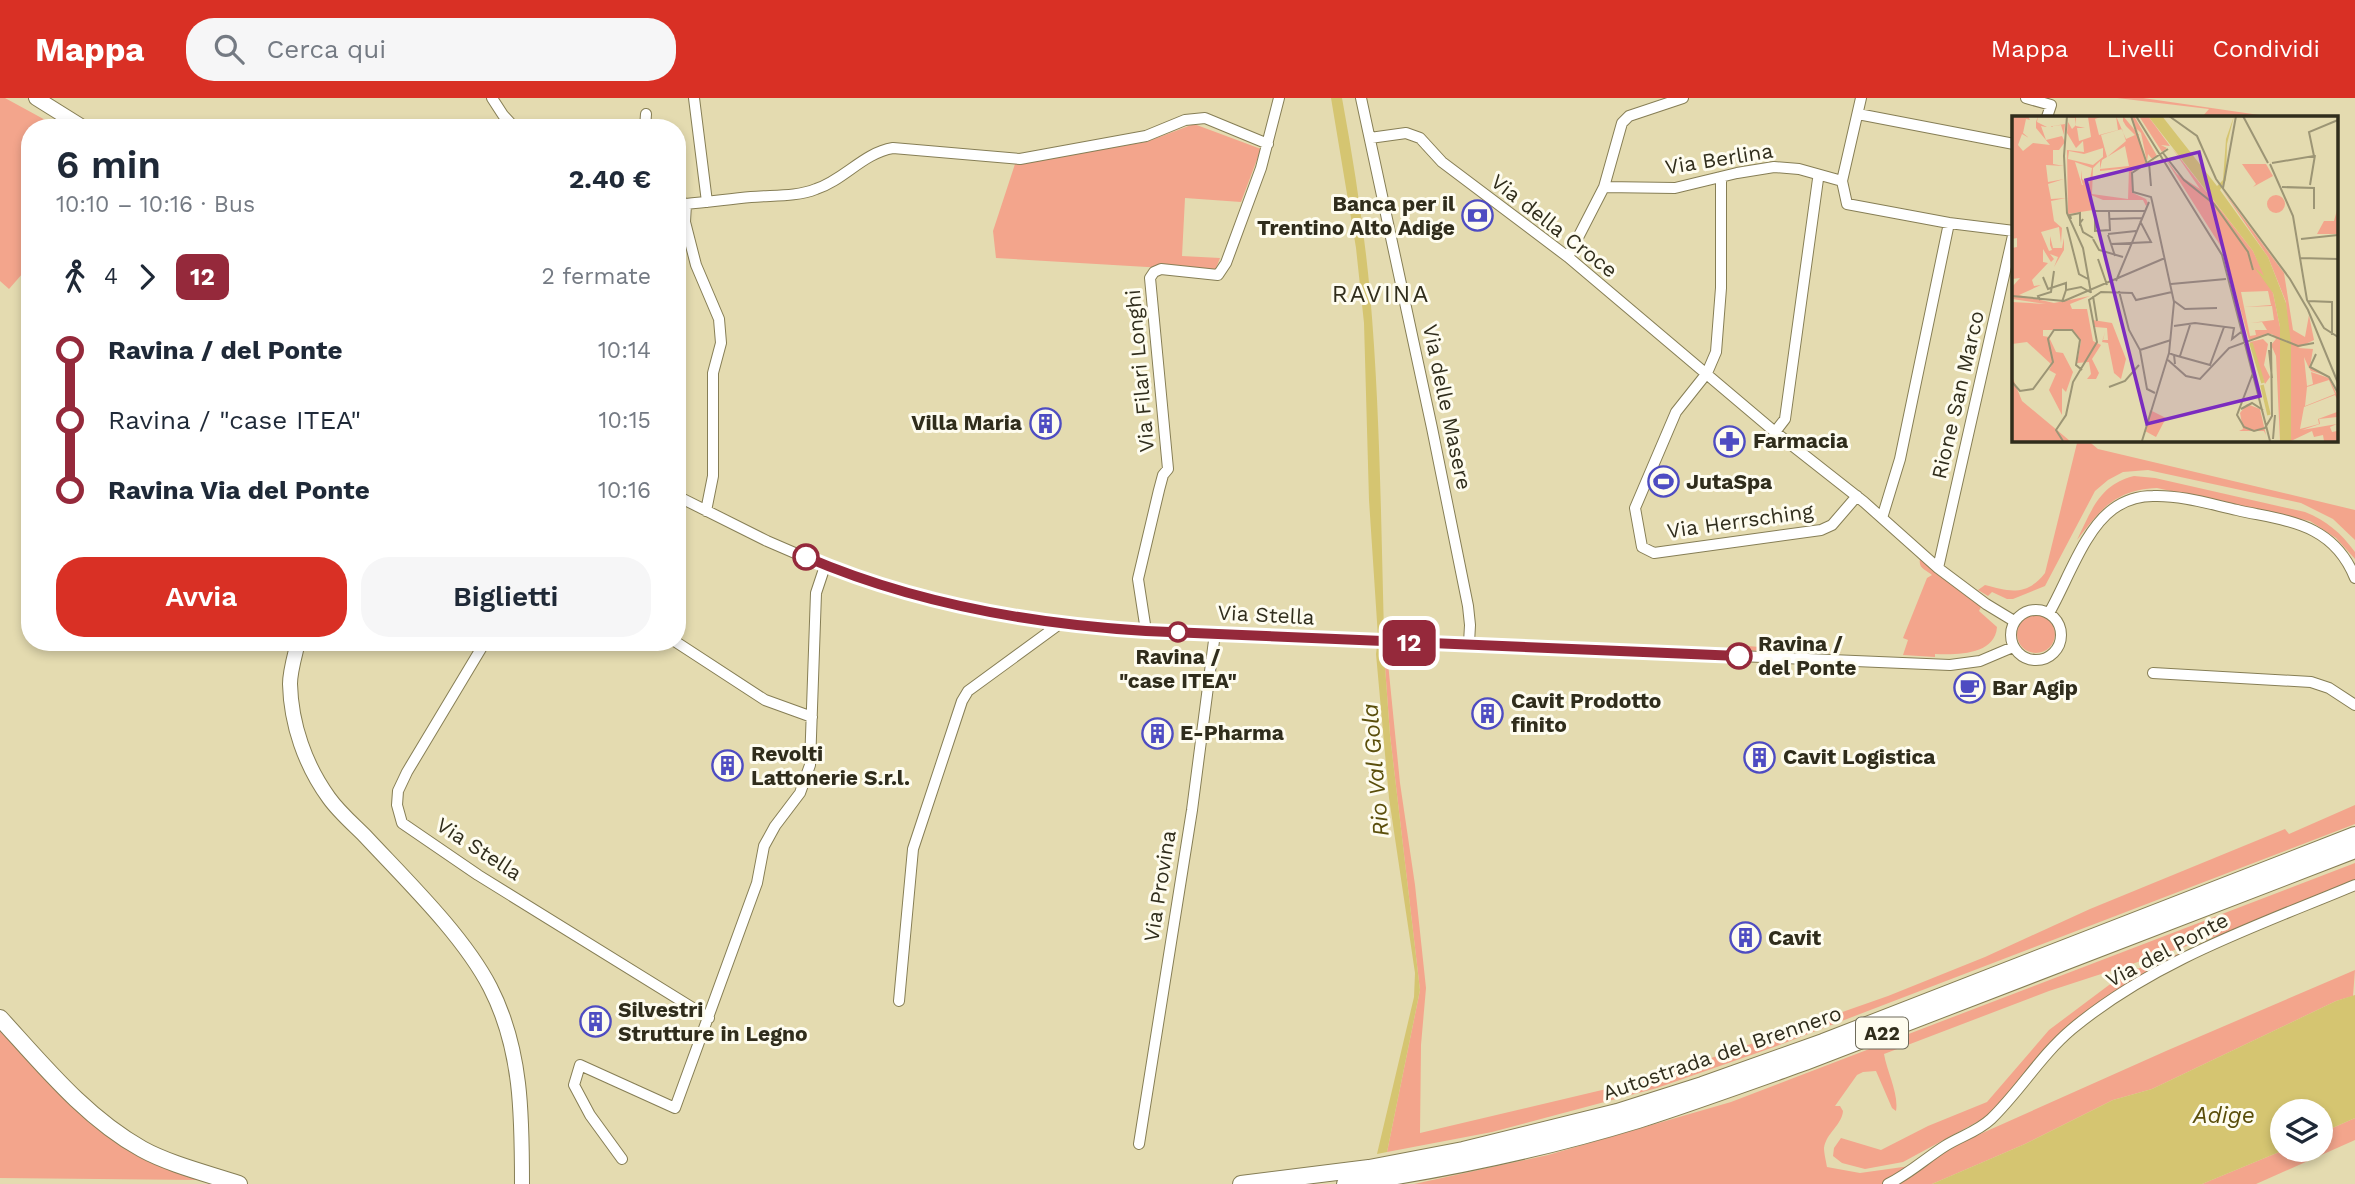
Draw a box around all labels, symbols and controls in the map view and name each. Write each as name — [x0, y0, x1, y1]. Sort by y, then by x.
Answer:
search box — [186, 18, 676, 81]
text: Mappa — [35, 30, 144, 69]
icon: search — [210, 30, 248, 68]
text: Cerca qui — [266, 34, 386, 64]
text: Mappa — [1991, 35, 2068, 63]
text: Livelli — [2106, 35, 2175, 63]
text: Condividi — [2213, 35, 2320, 63]
inset map — [2012, 116, 2338, 441]
street label: Via Berlina — [1663, 138, 1775, 179]
text: 6 min — [56, 143, 161, 187]
text: 2.40 € — [569, 164, 651, 194]
street label: Via della Croce — [1486, 168, 1623, 283]
text: 10:10 – 10:16 · Bus — [56, 191, 255, 218]
place label: Banca per il Trentino Alto Adige — [1257, 191, 1455, 240]
bank icon: Banca per il Trentino Alto Adige — [1461, 199, 1495, 233]
icon: walk — [56, 258, 94, 296]
icon: forward — [128, 258, 166, 296]
text: 4 — [104, 263, 118, 290]
text: 12 — [190, 263, 215, 291]
text: 2 fermate — [541, 263, 651, 290]
district label: RAVINA — [1332, 280, 1430, 308]
street label: Via Filari Longhi — [1120, 289, 1159, 454]
street label: Rione San Marco — [1926, 308, 1989, 481]
street label: Via delle Masere — [1418, 322, 1477, 492]
text: Ravina / del Ponte — [108, 335, 342, 365]
text: 10:14 — [598, 337, 651, 364]
text: Ravina / "case ITEA" — [108, 405, 361, 435]
building icon: Villa Maria — [1028, 406, 1062, 440]
text: 10:15 — [599, 407, 651, 434]
place label: Villa Maria — [911, 410, 1023, 435]
pharmacy icon: Farmacia — [1713, 424, 1747, 458]
place label: Farmacia — [1753, 428, 1849, 453]
sports icon: JutaSpa — [1646, 465, 1680, 499]
place label: JutaSpa — [1686, 469, 1773, 494]
text: Ravina Via del Ponte — [108, 475, 370, 505]
text: 10:16 — [598, 477, 651, 504]
street label: Via Herrsching — [1665, 498, 1815, 543]
unlabelled marker — [793, 544, 819, 570]
button: Avvia — [56, 557, 347, 637]
button: Biglietti — [361, 557, 651, 637]
street label: Via Stella — [1217, 599, 1315, 630]
line badge: 12 — [1378, 620, 1440, 666]
marker: Ravina / "case ITEA" — [1168, 622, 1188, 642]
text: 12 — [1397, 629, 1421, 657]
place label: Ravina / del Ponte — [1758, 631, 1856, 680]
marker: Ravina / del Ponte — [1726, 643, 1752, 669]
place label: Ravina / "case ITEA" — [1119, 644, 1237, 693]
cafe icon: Bar Agip — [1952, 671, 1986, 705]
place label: Bar Agip — [1992, 675, 2078, 700]
place label: Cavit Prodotto finito — [1511, 688, 1661, 737]
building icon: Cavit Prodotto finito — [1471, 696, 1505, 730]
water label: Rio Val Gola — [1356, 702, 1395, 838]
building icon: E-Pharma — [1140, 716, 1174, 750]
place label: E-Pharma — [1180, 720, 1285, 745]
building icon: Cavit Logistica — [1743, 740, 1777, 774]
place label: Revolti Lattonerie S.r.l. — [751, 741, 910, 790]
place label: Cavit Logistica — [1783, 744, 1936, 769]
building icon: Revolti Lattonerie S.r.l. — [711, 749, 745, 783]
street label: Via Stella — [432, 812, 527, 886]
street label: Via Provina — [1138, 828, 1181, 944]
street label: Via del Ponte — [2101, 907, 2232, 992]
building icon: Cavit — [1728, 921, 1762, 955]
place label: Cavit — [1768, 925, 1821, 950]
place label: Silvestri Strutture in Legno — [618, 997, 808, 1046]
street label: Autostrada del Brennero — [1599, 1000, 1845, 1105]
building icon: Silvestri Strutture in Legno — [578, 1005, 612, 1039]
road number: A22 — [1856, 1018, 1908, 1049]
map controls — [2270, 1099, 2333, 1162]
button: layers — [2270, 1099, 2333, 1162]
water label: Adige — [2192, 1102, 2255, 1129]

